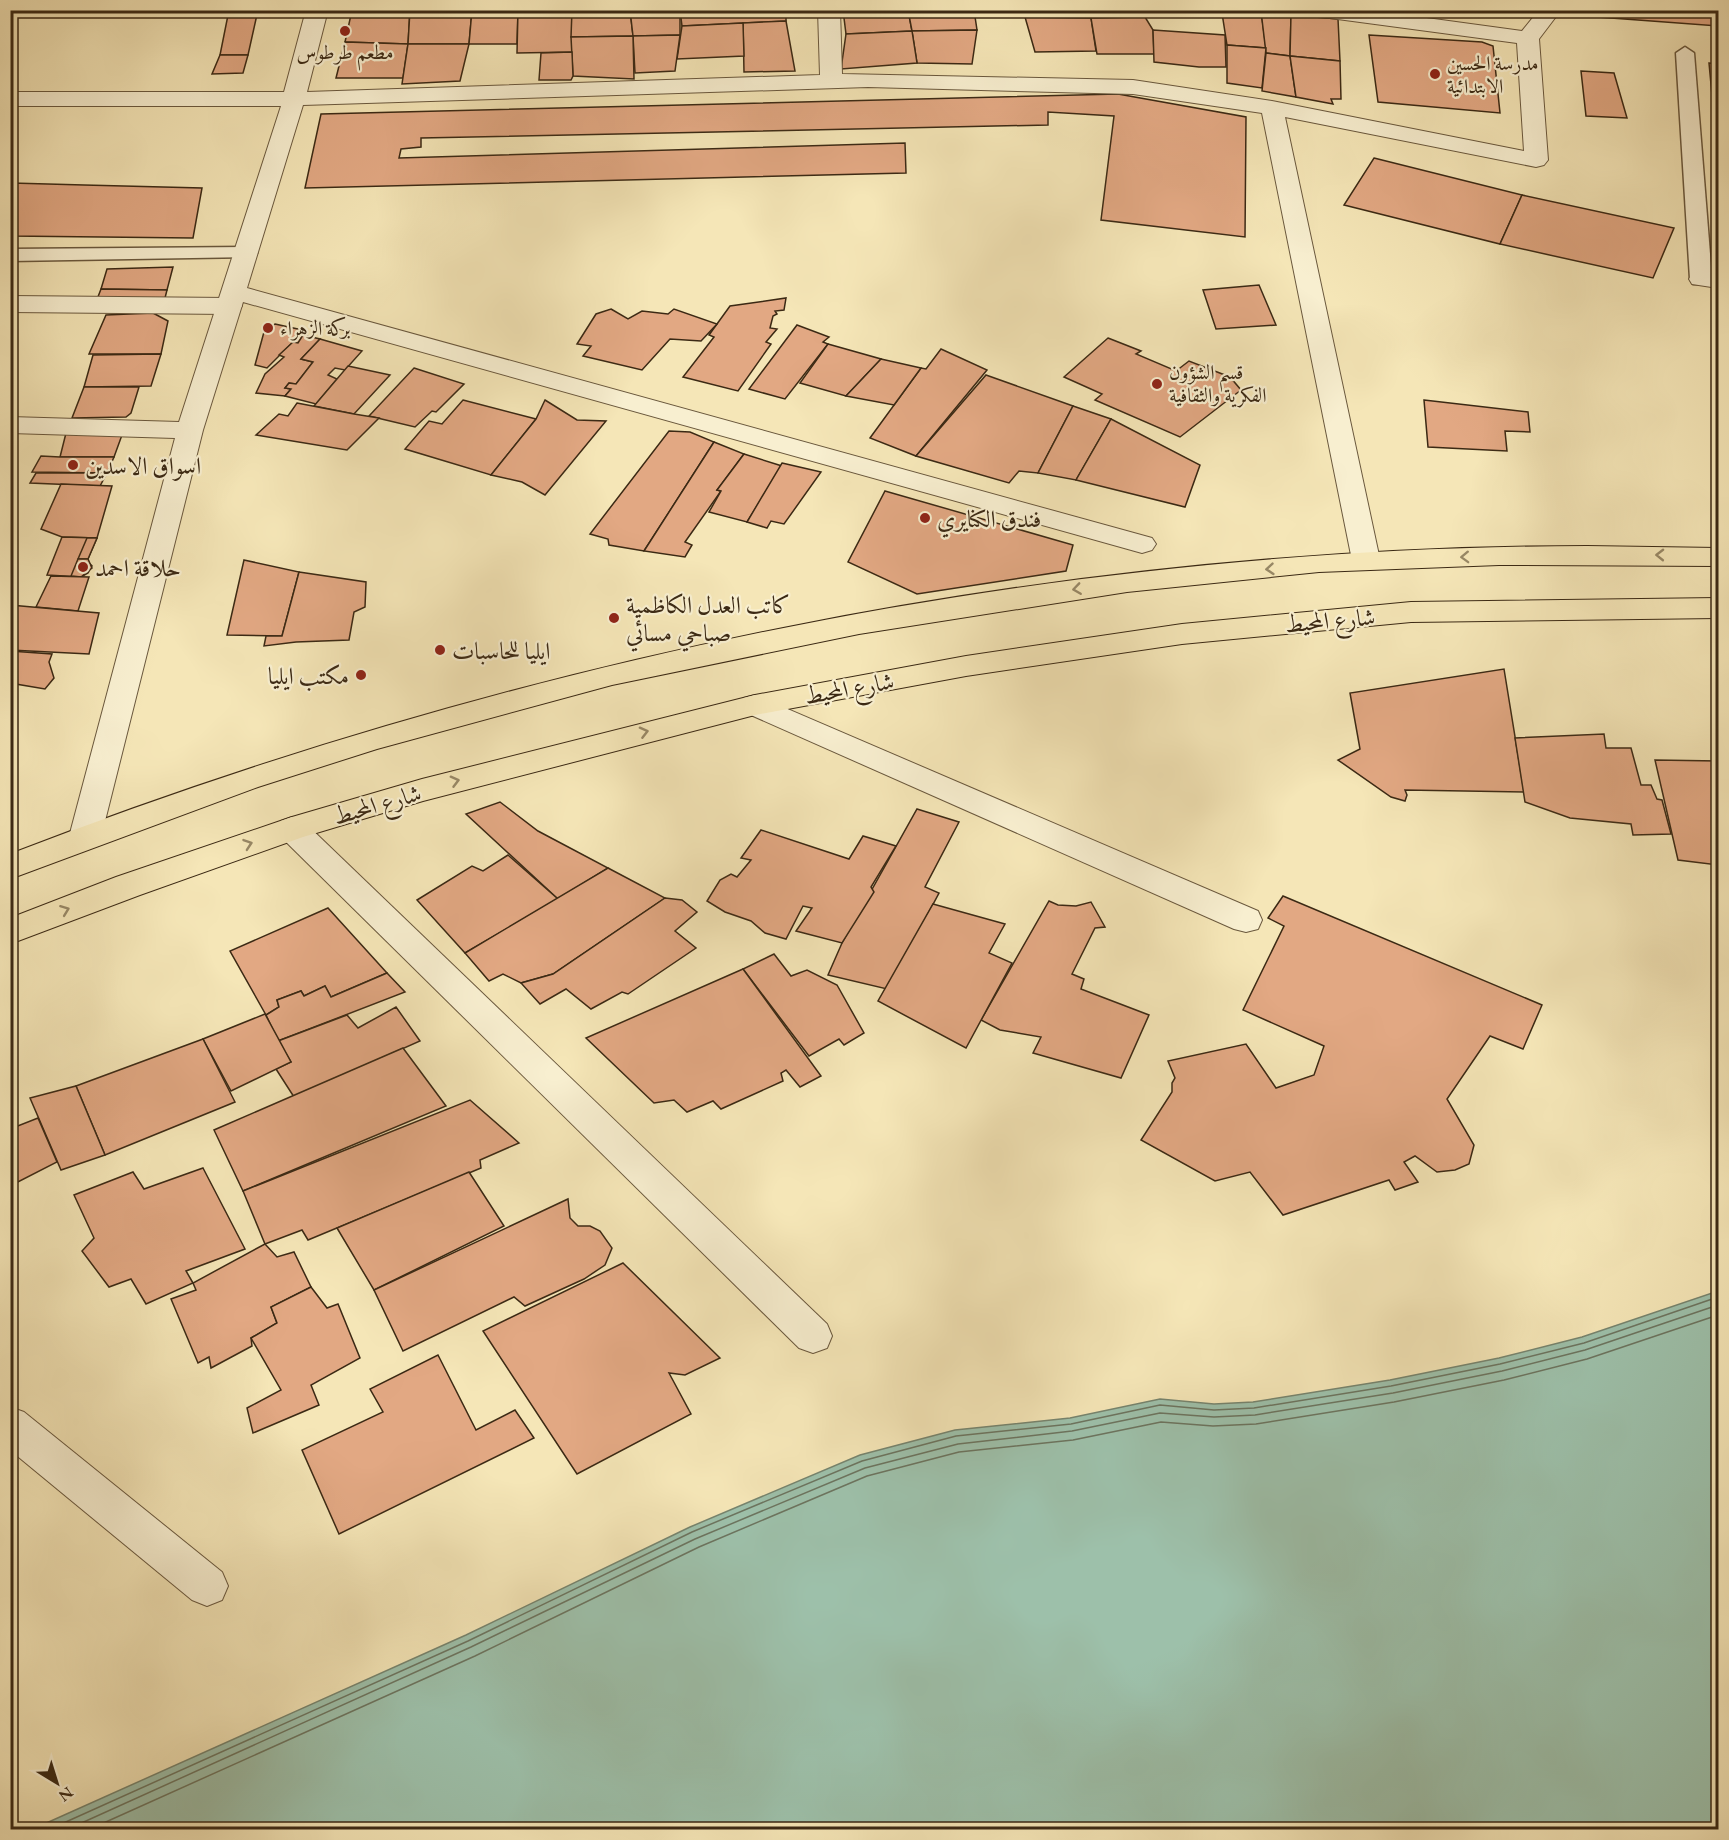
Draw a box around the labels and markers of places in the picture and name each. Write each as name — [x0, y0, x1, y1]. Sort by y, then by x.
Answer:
marker: مطعم طرطوس — [338, 24, 352, 38]
place label: مطعم طرطوس — [297, 39, 393, 71]
place label: مدرسة الحسين الابتدائية — [1447, 50, 1539, 99]
marker: مدرسة الحسين الابتدائية — [1428, 67, 1442, 81]
place label: بركة الزهراء — [280, 315, 351, 341]
marker: بركة الزهراء — [261, 321, 275, 335]
place label: قسم الشؤون الفكرية والثقافية — [1169, 359, 1267, 408]
marker: قسم الشؤون الفكرية والثقافية — [1150, 377, 1164, 391]
place label: اسواق الاسدين — [85, 450, 201, 481]
marker: اسواق الاسدين — [66, 458, 80, 472]
place label: فندق الكنايري — [937, 503, 1041, 538]
marker: فندق الكنايري — [918, 511, 932, 525]
place label: حلاقة احمد — [95, 552, 181, 583]
marker: حلاقة احمد — [76, 560, 90, 574]
place label: كاتب العدل الكاظمية صباحي مسائي — [626, 589, 791, 652]
marker: كاتب العدل الكاظمية صباحي مسائي — [607, 611, 621, 625]
place label: ايليا للحاسبات — [452, 635, 550, 666]
marker: ايليا للحاسبات — [433, 643, 447, 657]
place label: مكتب ايليا — [268, 660, 349, 692]
marker: مكتب ايليا — [354, 668, 368, 682]

